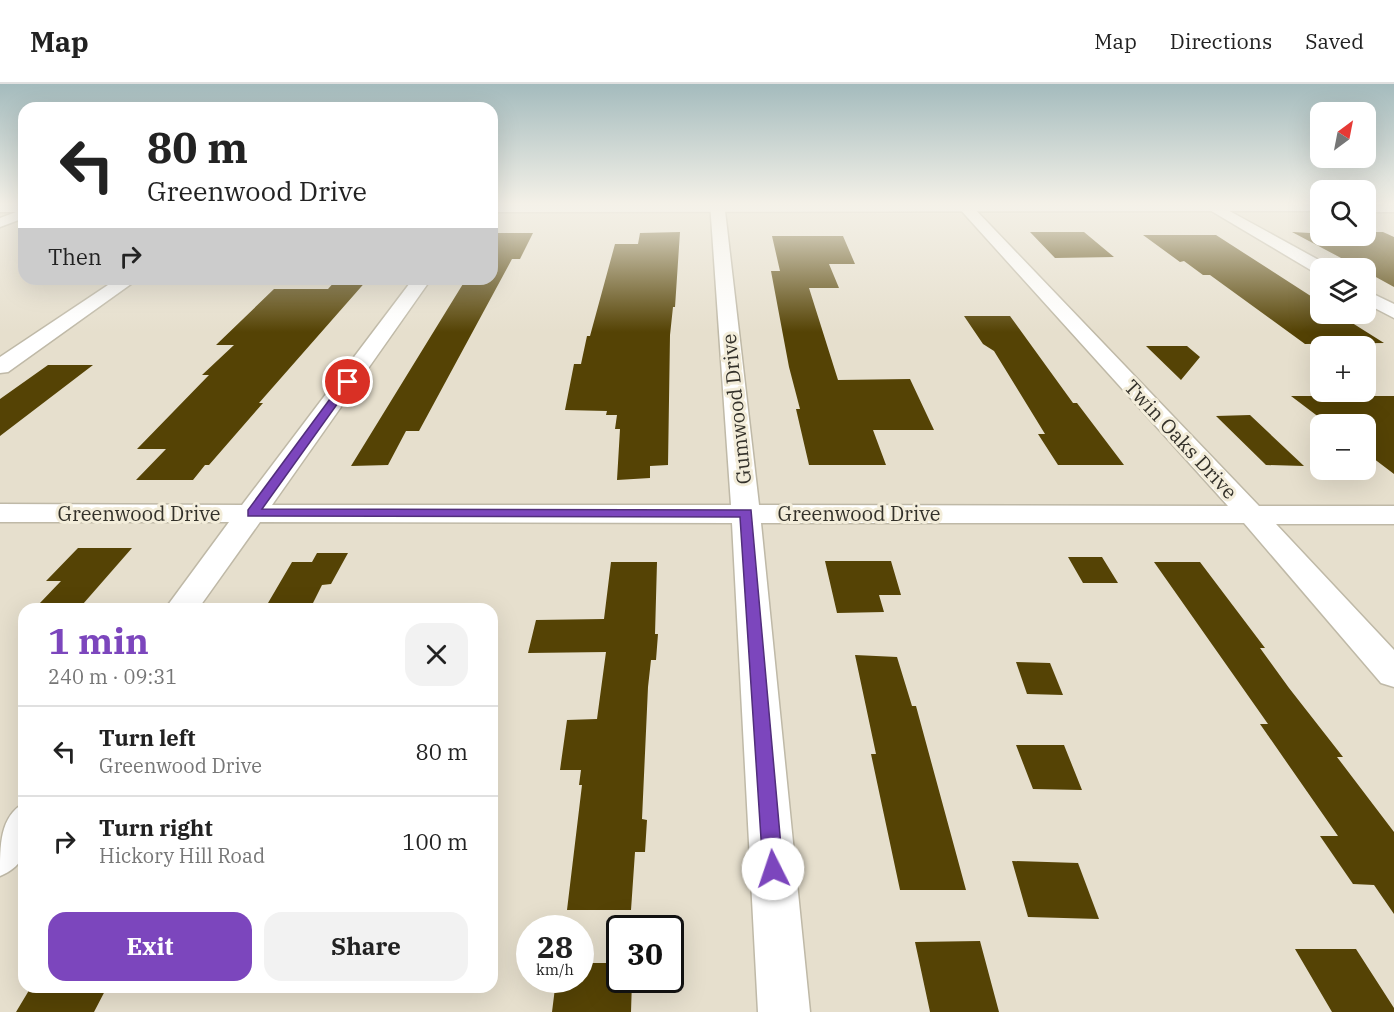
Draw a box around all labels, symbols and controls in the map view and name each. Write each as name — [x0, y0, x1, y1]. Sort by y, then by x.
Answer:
text: Map — [30, 23, 89, 60]
text: Map — [1094, 27, 1137, 55]
text: Directions — [1170, 27, 1272, 55]
text: Saved — [1305, 27, 1364, 55]
north arrow — [1310, 102, 1376, 168]
map controls — [1310, 102, 1376, 480]
text: 80 m — [147, 120, 248, 175]
icon: left — [48, 126, 126, 204]
text: Greenwood Drive — [147, 173, 367, 208]
button: search — [1310, 180, 1376, 246]
icon: right — [114, 240, 147, 273]
text: Then — [48, 242, 102, 271]
button: layers — [1310, 258, 1376, 324]
street label: Gumwood Drive — [715, 332, 757, 486]
button: + — [1310, 336, 1376, 402]
pin — [322, 356, 373, 407]
icon: arrive — [331, 365, 364, 398]
street label: Twin Oaks Drive — [1119, 373, 1243, 505]
button: − — [1310, 414, 1376, 480]
street label: Greenwood Drive — [58, 500, 220, 527]
street label: Greenwood Drive — [778, 500, 940, 527]
text: 1 min — [48, 617, 149, 664]
button: close — [405, 623, 468, 686]
text: 240 m · 09:31 — [48, 663, 177, 690]
text: Turn left — [99, 723, 195, 752]
icon: left — [48, 735, 81, 768]
text: 80 m — [416, 737, 468, 766]
text: Greenwood Drive — [99, 752, 262, 779]
text: Turn right — [99, 813, 213, 842]
icon: right — [48, 825, 81, 858]
text: 100 m — [402, 827, 468, 856]
position arrow — [741, 837, 805, 901]
text: Hickory Hill Road — [99, 842, 265, 869]
button: Exit — [48, 912, 252, 981]
button: Share — [264, 912, 468, 981]
speed limit sign: 30 — [606, 915, 684, 993]
text: 28 — [537, 927, 573, 966]
text: km/h — [536, 960, 574, 979]

